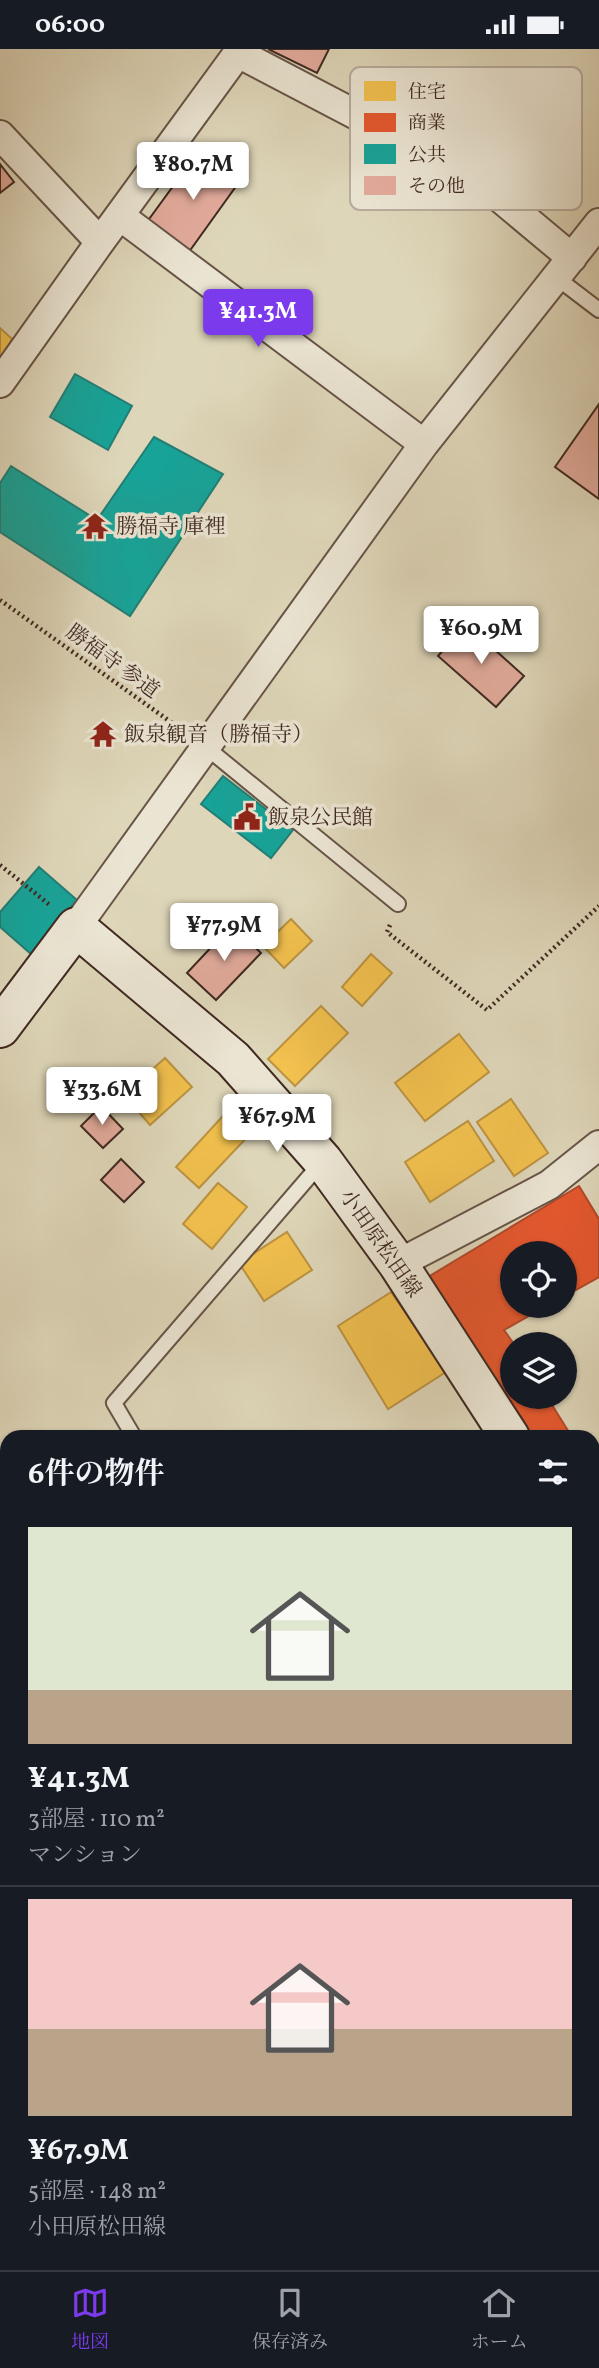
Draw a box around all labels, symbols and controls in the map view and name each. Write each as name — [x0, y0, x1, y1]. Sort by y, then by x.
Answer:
text: 06:00 — [35, 7, 105, 43]
legend — [350, 67, 582, 210]
text: 住宅 — [408, 80, 446, 106]
text: 商業 — [408, 111, 446, 137]
pin: ¥80.7M — [136, 143, 250, 202]
text: 公共 — [408, 143, 446, 169]
text: ¥80.7M — [153, 149, 233, 181]
text: その他 — [408, 174, 465, 200]
pin: ¥41.3M — [201, 289, 315, 349]
text: ¥41.3M — [219, 296, 297, 328]
temple icon: 勝福寺 庫裡 — [80, 511, 110, 541]
place label: 勝福寺 庫裡 — [116, 513, 225, 542]
pin: ¥60.9M — [424, 607, 538, 666]
text: ¥60.9M — [440, 613, 522, 645]
street label: 勝福寺 参道 — [59, 618, 165, 706]
temple icon: 飯泉観音（勝福寺） — [88, 719, 118, 749]
place label: 飯泉観音（勝福寺） — [124, 721, 313, 750]
public building icon: 飯泉公民館 — [232, 802, 262, 832]
place label: 飯泉公民館 — [268, 804, 373, 833]
pin: ¥77.9M — [167, 904, 281, 963]
text: ¥77.9M — [186, 910, 262, 942]
pin: ¥33.6M — [45, 1067, 159, 1127]
text: ¥33.6M — [62, 1074, 142, 1106]
pin: ¥67.9M — [220, 1095, 334, 1154]
text: ¥67.9M — [238, 1101, 316, 1133]
street label: 小田原松田線 — [332, 1184, 428, 1304]
map controls — [500, 1241, 577, 1409]
button: locate — [500, 1241, 577, 1318]
button: layers — [500, 1332, 577, 1409]
icon: filters — [534, 1453, 572, 1491]
text: 6件の物件 — [28, 1454, 164, 1496]
icon: home — [237, 1573, 363, 1699]
text: ¥41.3M — [28, 1758, 129, 1800]
text: 3部屋 · 110 m² — [28, 1804, 165, 1836]
text: マンション — [28, 1840, 142, 1872]
icon: home — [237, 1945, 363, 2071]
text: ¥67.9M — [28, 2130, 129, 2172]
text: 5部屋 · 148 m² — [28, 2176, 166, 2208]
text: 小田原松田線 — [28, 2212, 166, 2244]
tab: 地図 — [71, 2284, 109, 2356]
tab: 保存済み — [252, 2284, 328, 2356]
tab: ホーム — [471, 2284, 528, 2356]

